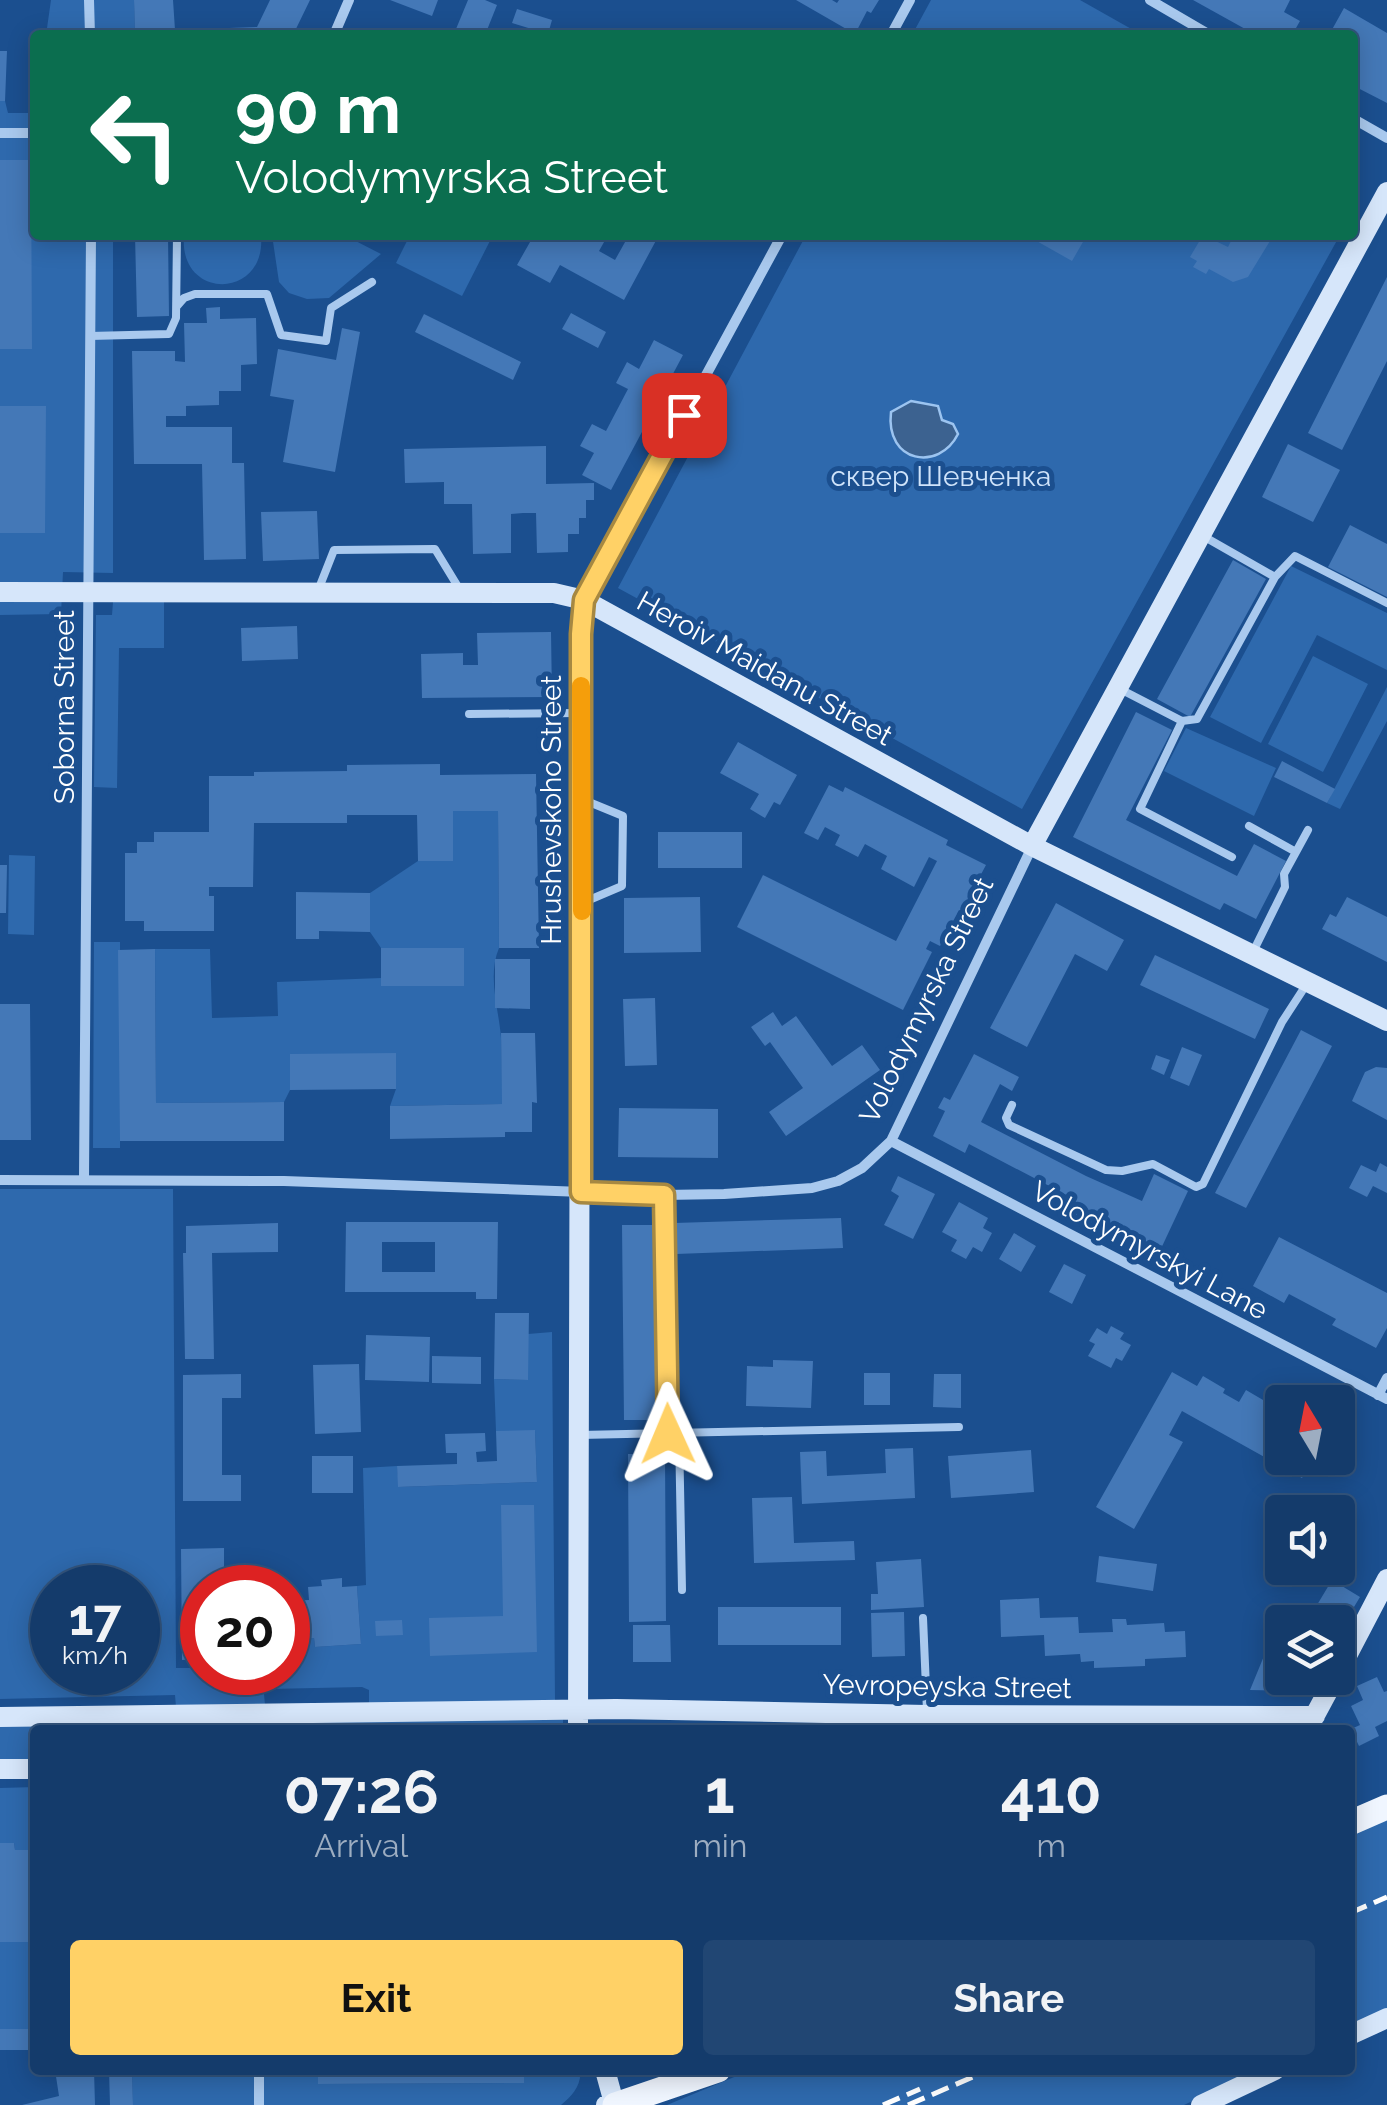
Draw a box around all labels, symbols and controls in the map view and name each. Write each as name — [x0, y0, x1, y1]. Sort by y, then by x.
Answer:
text: 90 m — [235, 67, 401, 149]
icon: left — [70, 70, 200, 200]
text: Volodymyrska Street — [235, 151, 668, 204]
pin — [642, 373, 727, 458]
icon: arrive — [657, 388, 712, 443]
park label: сквер Шевченка — [831, 460, 1051, 493]
street label: Heroiv Maidanu Street — [631, 585, 899, 753]
street label: Soborna Street — [48, 610, 81, 804]
street label: Hrushevskoho Street — [535, 675, 568, 945]
street label: Volodymyrska Street — [853, 871, 1001, 1129]
street label: Volodymyrskyi Lane — [1026, 1174, 1273, 1327]
position arrow — [616, 1382, 720, 1486]
north arrow — [1265, 1385, 1355, 1475]
map controls — [1265, 1385, 1355, 1695]
button: sound — [1265, 1495, 1355, 1585]
speed limit sign: 20 — [180, 1565, 310, 1695]
text: 17 — [69, 1588, 121, 1647]
button: layers — [1265, 1605, 1355, 1695]
text: km/h — [62, 1640, 128, 1670]
street label: Yevropeyska Street — [822, 1668, 1072, 1705]
text: 07:26 — [283, 1757, 439, 1827]
text: 1 — [705, 1757, 735, 1827]
text: 410 — [1001, 1757, 1102, 1827]
text: Arrival — [314, 1827, 408, 1864]
text: min — [692, 1827, 747, 1864]
text: m — [1036, 1827, 1066, 1864]
button: Exit — [70, 1940, 683, 2055]
button: Share — [703, 1940, 1315, 2055]

